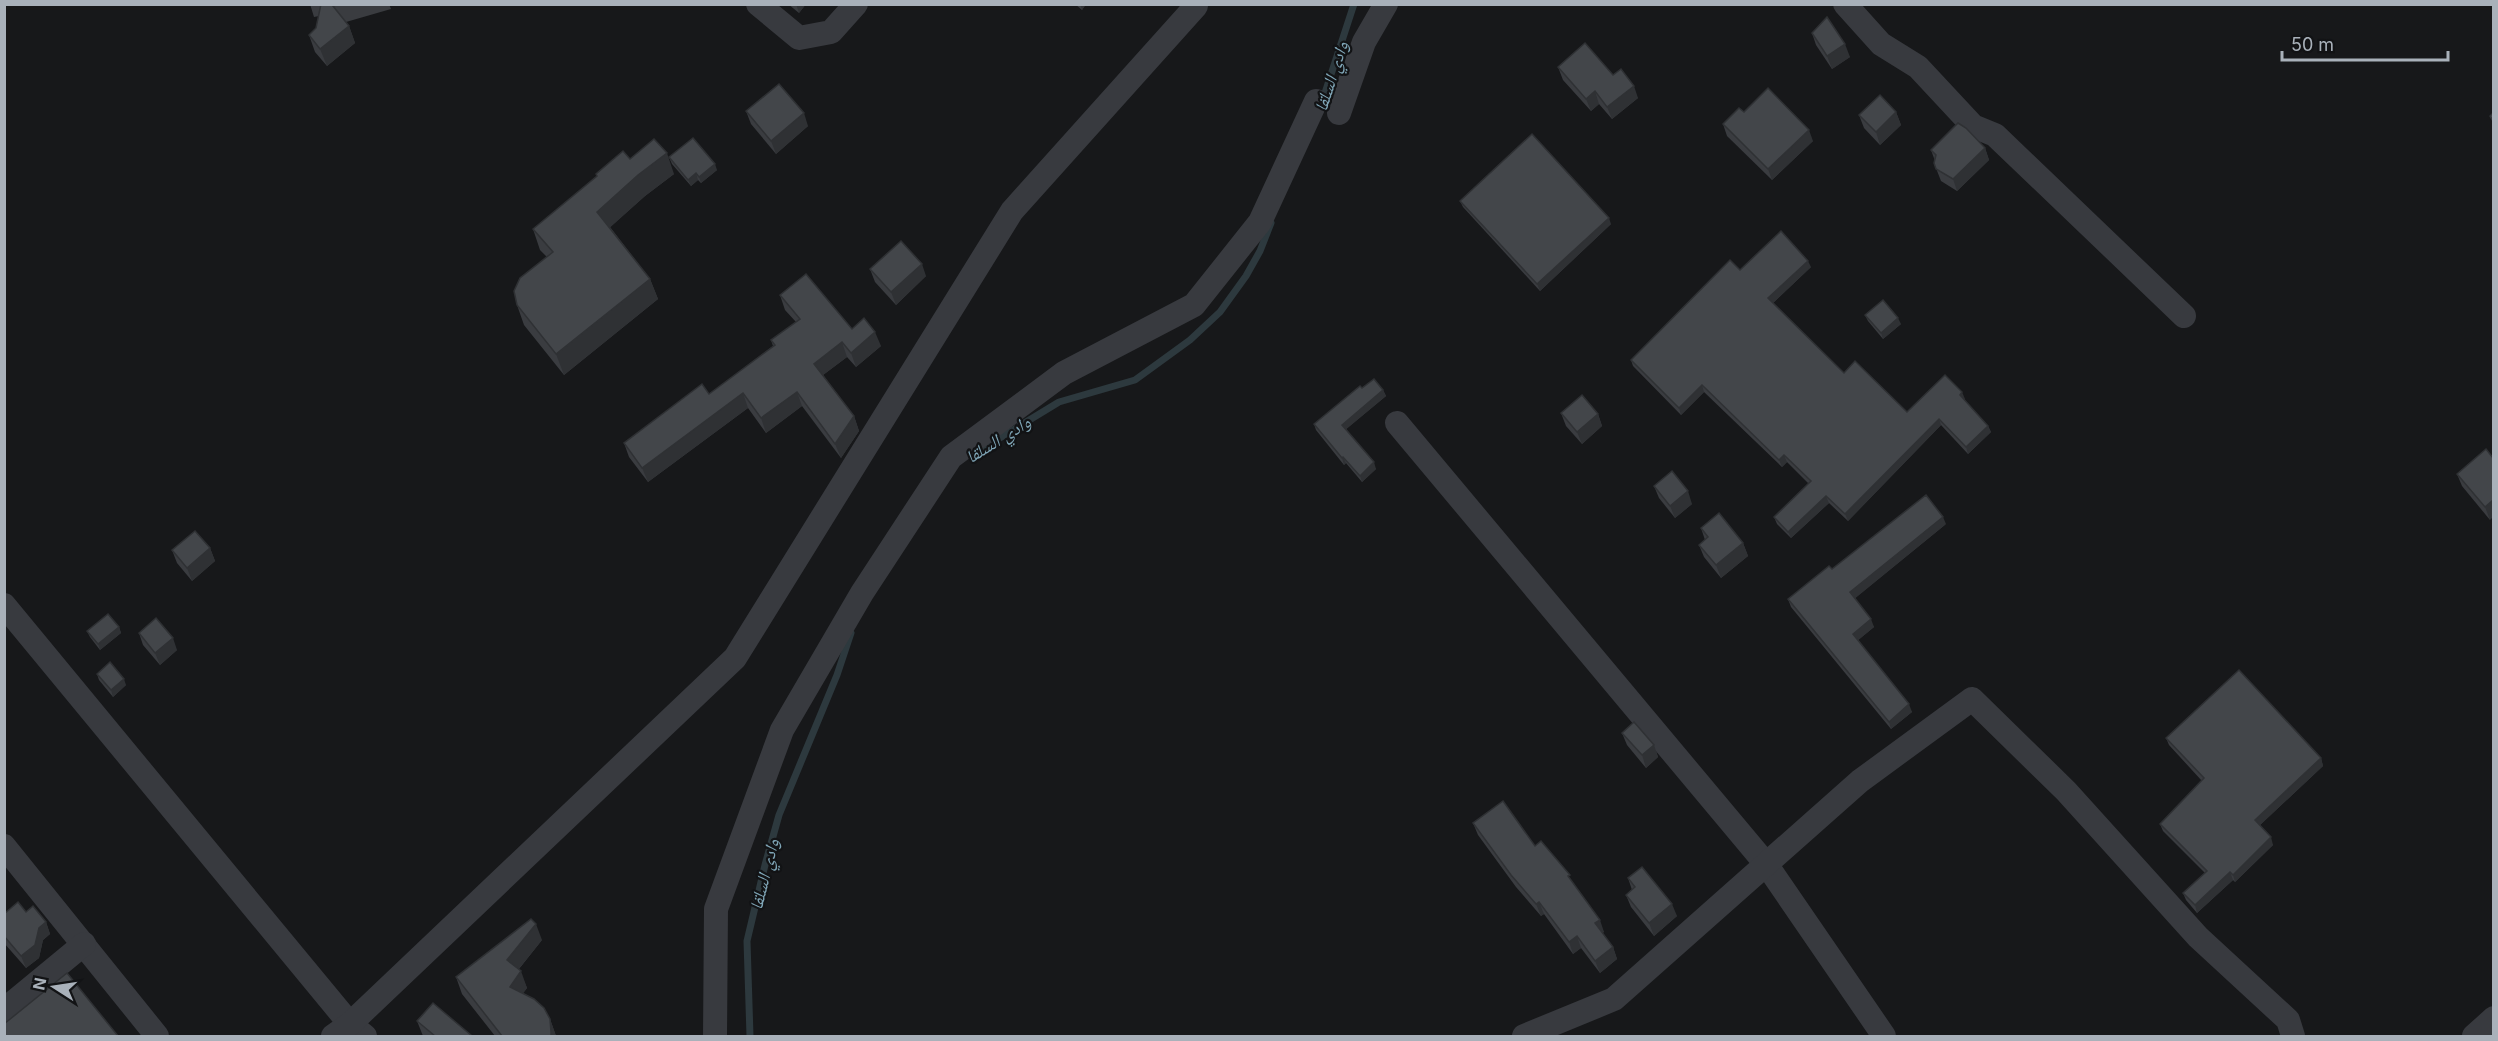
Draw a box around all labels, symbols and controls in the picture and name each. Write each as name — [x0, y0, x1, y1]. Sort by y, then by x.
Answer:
scale bar — [2282, 24, 2448, 62]
text: 50 m — [2291, 34, 2334, 55]
water label: وادي السلقا — [1310, 38, 1357, 115]
water label: وادي السلقا — [962, 411, 1037, 471]
water label: وادي السلقا — [745, 836, 788, 913]
north arrow — [24, 957, 84, 1017]
text: N — [28, 976, 50, 992]

